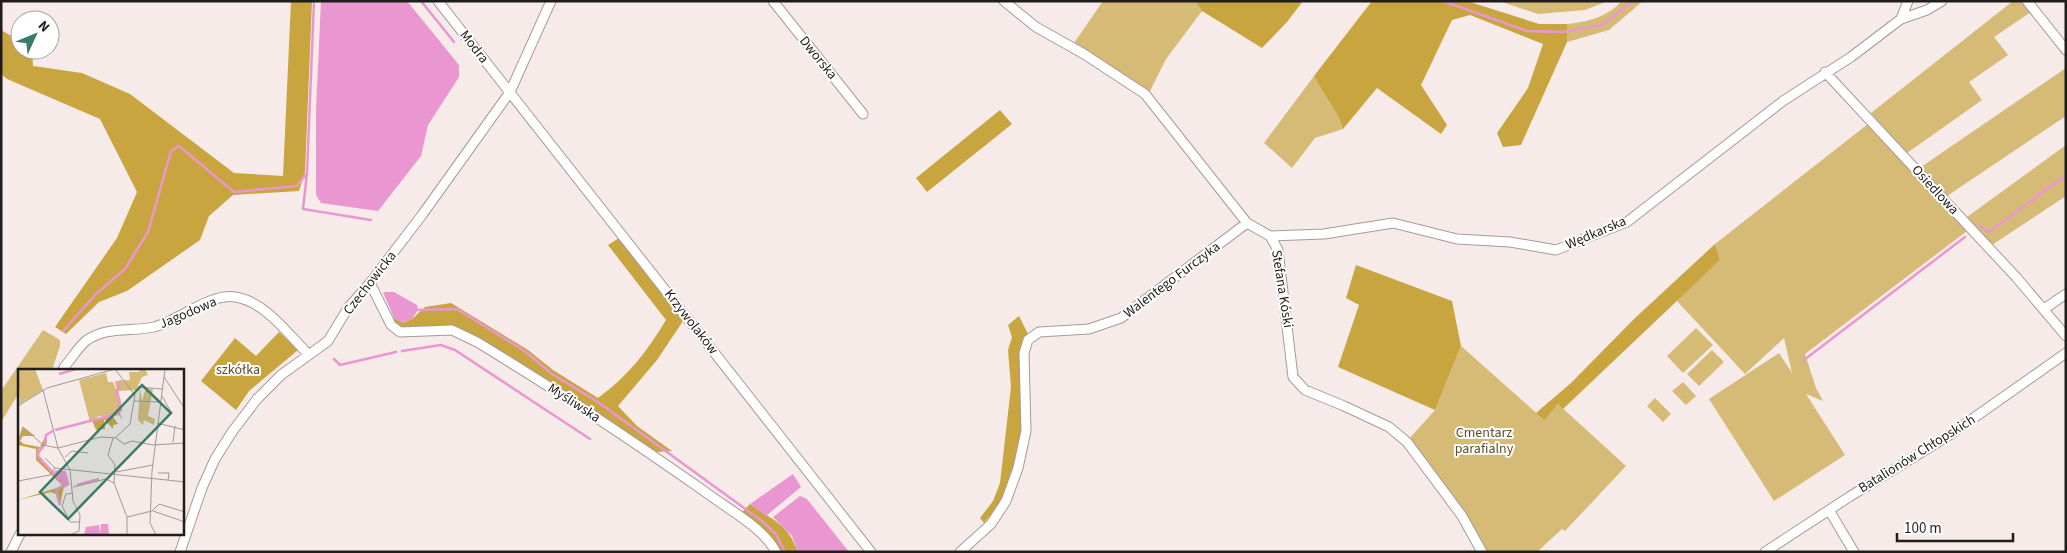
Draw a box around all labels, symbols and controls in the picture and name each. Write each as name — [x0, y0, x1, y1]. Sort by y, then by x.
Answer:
north arrow — [10, 10, 60, 60]
text: N — [33, 16, 54, 37]
street label: Modra — [455, 26, 493, 68]
street label: Dworska — [794, 32, 842, 84]
street label: Osiedlowa — [1907, 161, 1963, 219]
street label: Wędkarska — [1563, 211, 1629, 255]
street label: Walentego Furczyka — [1120, 237, 1224, 323]
street label: Czechowicka — [339, 247, 401, 319]
street label: Stefana Kóski — [1266, 249, 1298, 329]
street label: Krzywolaków — [659, 285, 723, 359]
street label: Jagodowa — [156, 292, 220, 334]
park label: szkółka — [216, 360, 260, 380]
inset map — [18, 369, 184, 536]
street label: Myśliwska — [544, 378, 604, 428]
street label: Batalionów Chłopskich — [1855, 410, 1979, 498]
park label: Cmentarz parafialny — [1455, 423, 1514, 459]
scale bar — [1897, 510, 2013, 542]
text: 100 m — [1904, 518, 1942, 539]

